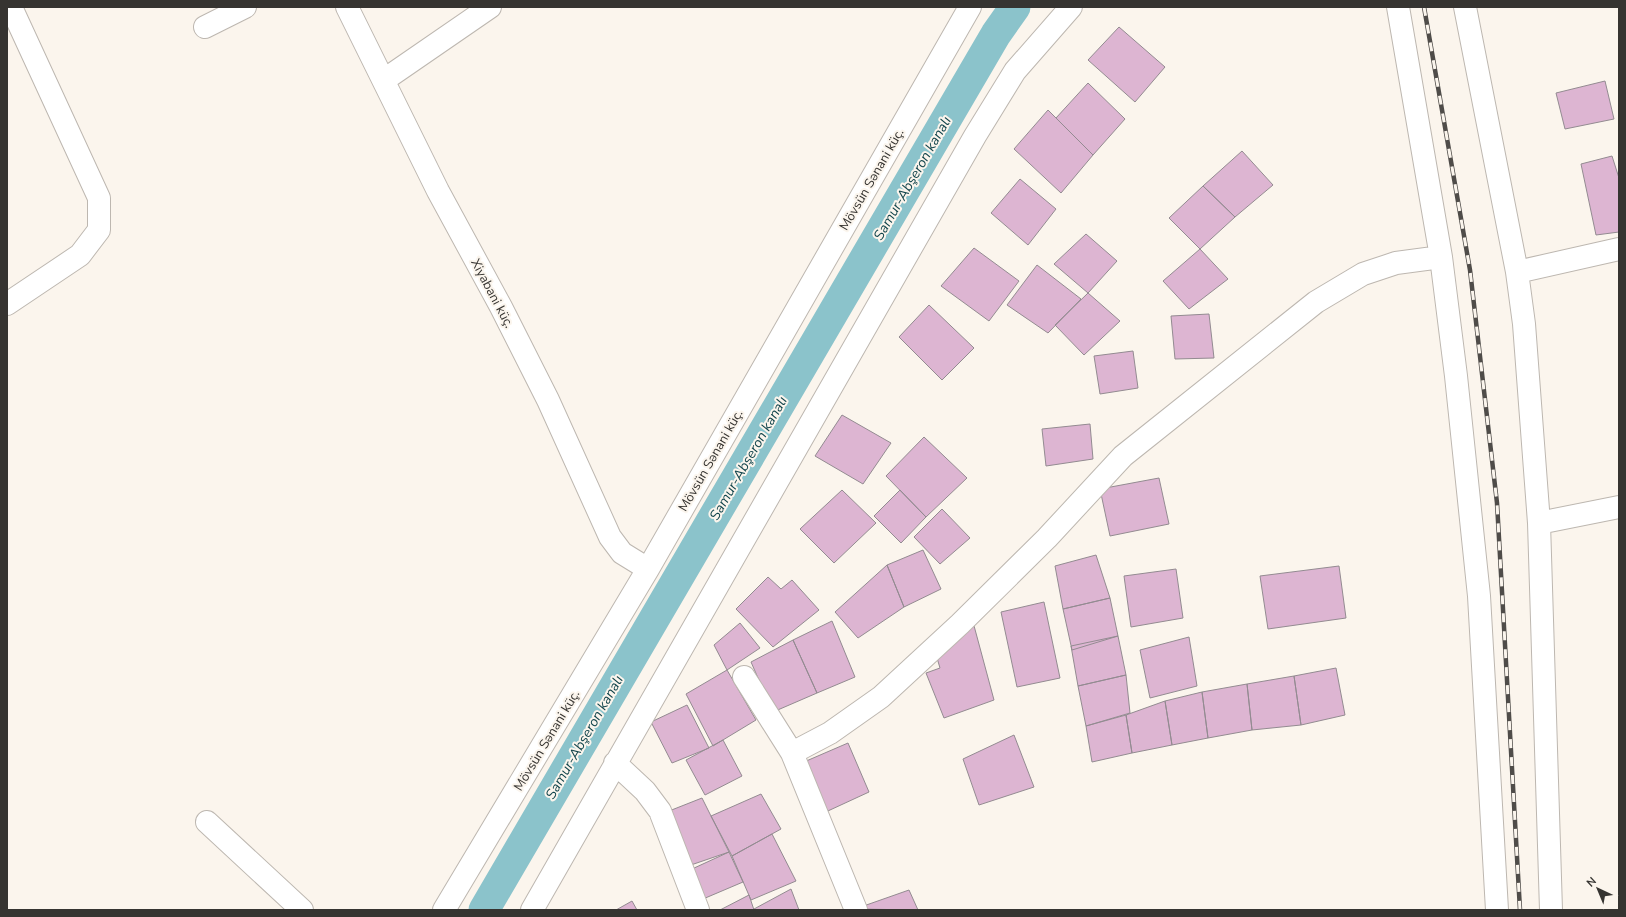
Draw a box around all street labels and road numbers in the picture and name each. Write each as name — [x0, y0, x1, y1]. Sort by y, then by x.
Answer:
street label: Mövsün Sənani küç. — [835, 125, 908, 234]
street label: Xiyabani küç. — [466, 256, 518, 331]
street label: Mövsün Sənani küç. — [674, 406, 747, 515]
street label: Mövsün Sənani küç. — [510, 687, 584, 794]

